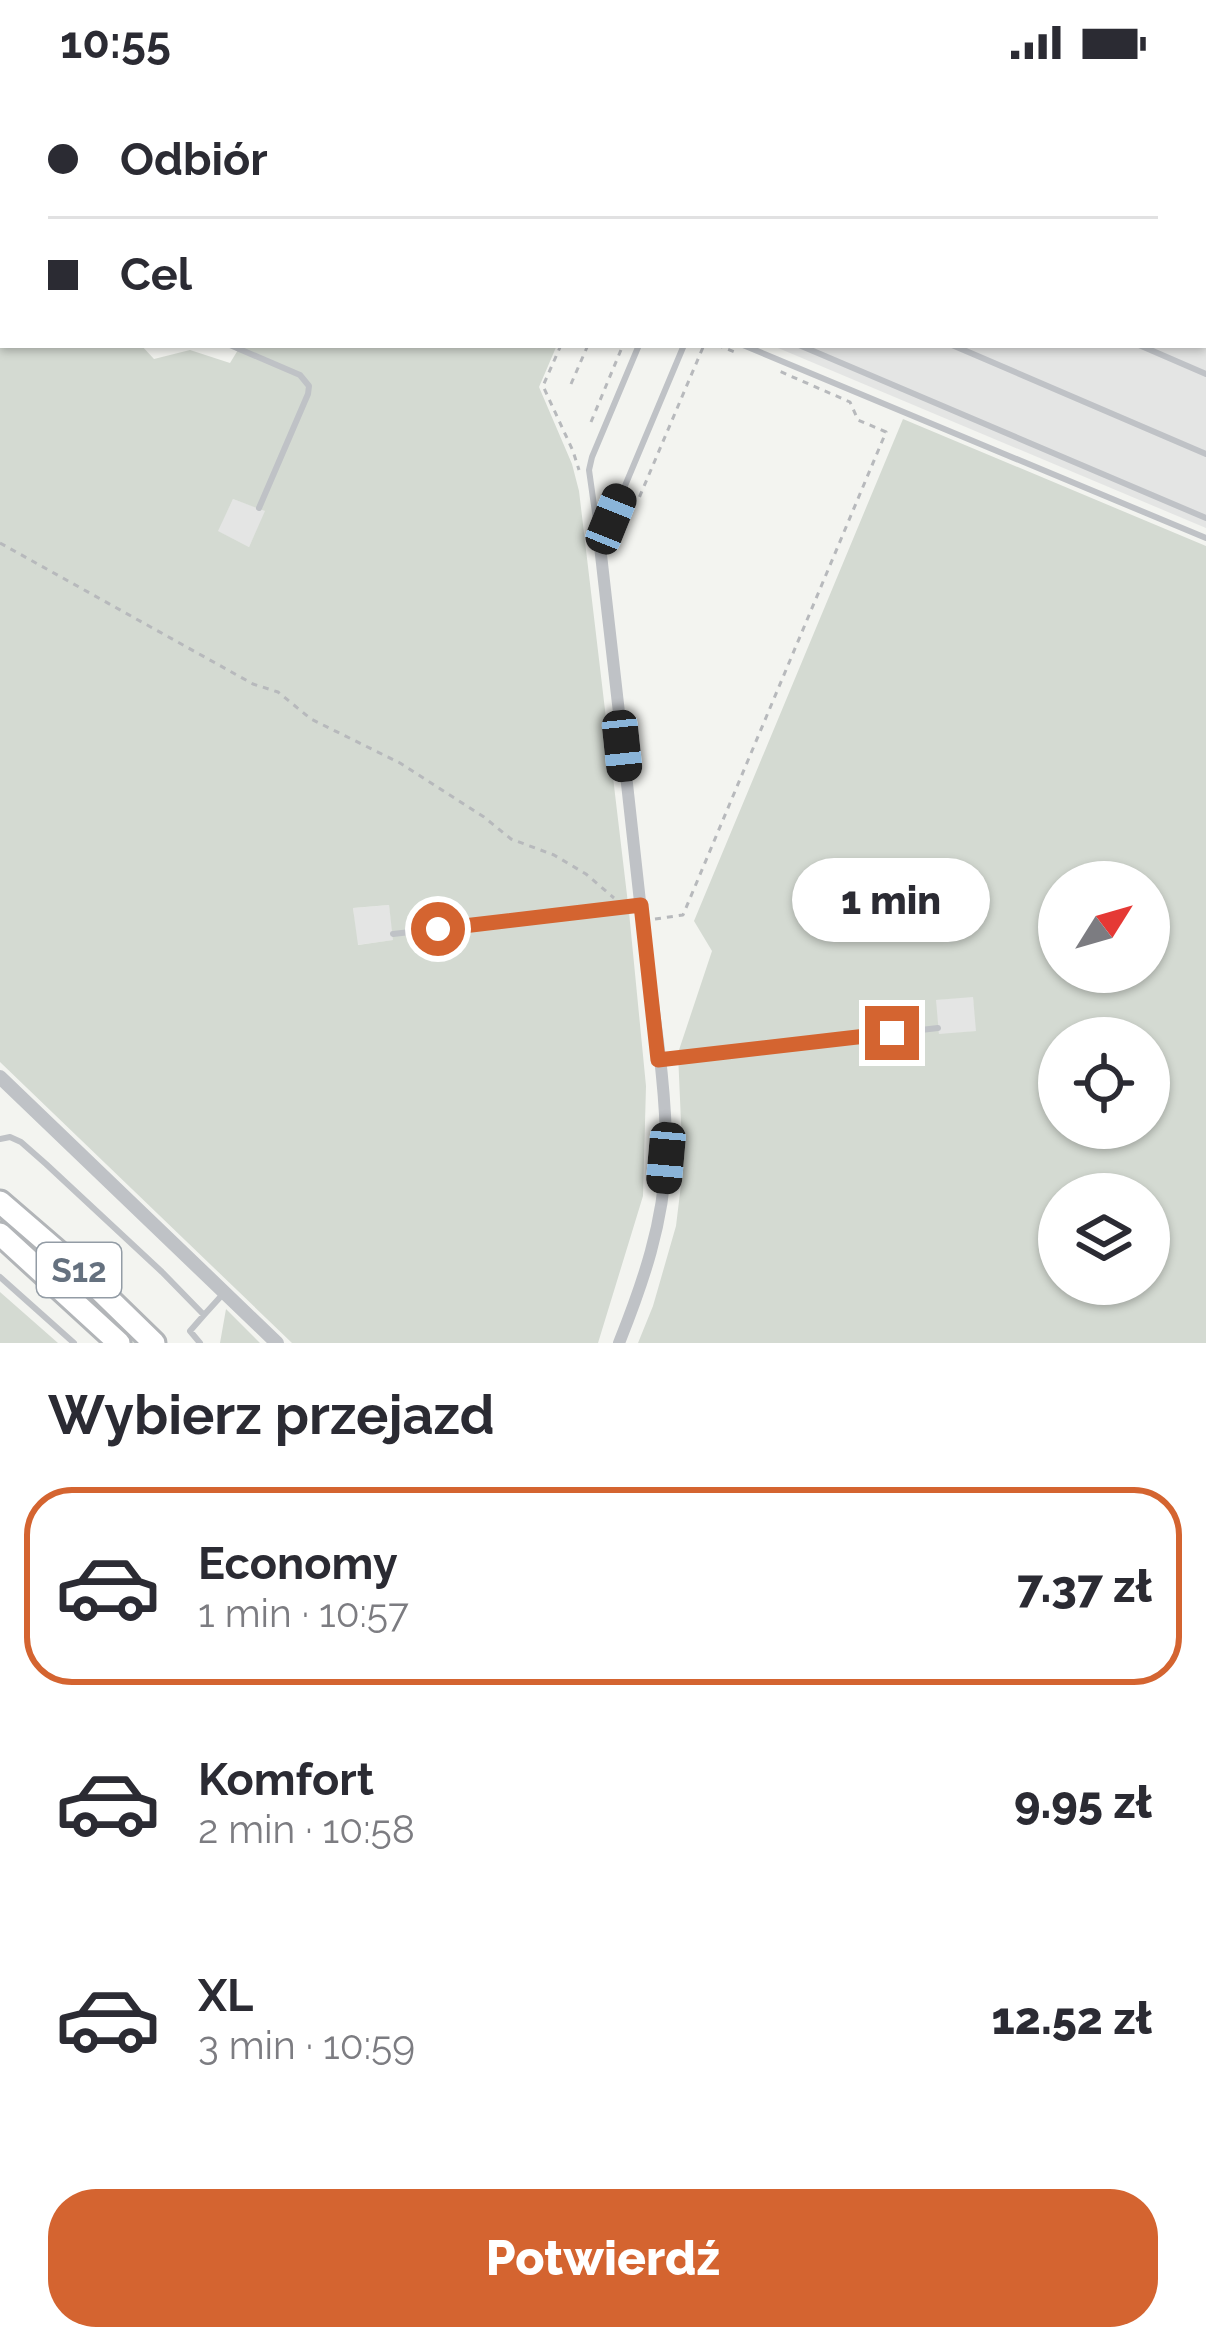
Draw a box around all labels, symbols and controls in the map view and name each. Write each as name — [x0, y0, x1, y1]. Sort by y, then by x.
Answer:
text: 10:55 — [60, 16, 171, 69]
text: Odbiór — [120, 133, 268, 186]
text: Cel — [120, 248, 192, 301]
car — [581, 479, 641, 559]
car — [600, 708, 644, 784]
callout: 1 min — [793, 859, 991, 943]
north arrow — [1038, 861, 1170, 993]
map controls — [1038, 861, 1170, 1305]
text: 1 min — [841, 877, 941, 923]
route start — [411, 902, 465, 956]
route end — [865, 1006, 919, 1060]
button: locate — [1038, 1017, 1170, 1149]
car — [645, 1121, 687, 1195]
button: layers — [1038, 1173, 1170, 1305]
road number: S12 — [37, 1243, 121, 1297]
text: Wybierz przejazd — [48, 1383, 495, 1447]
icon: car — [54, 1532, 162, 1640]
text: Economy — [198, 1537, 398, 1590]
text: 7.37 zł — [1017, 1560, 1152, 1613]
text: 1 min · 10:57 — [198, 1590, 409, 1636]
icon: car — [54, 1748, 162, 1856]
text: Komfort — [198, 1753, 374, 1806]
text: 9.95 zł — [1014, 1776, 1152, 1829]
text: 2 min · 10:58 — [198, 1806, 415, 1852]
icon: car — [54, 1964, 162, 2072]
text: XL — [198, 1969, 253, 2022]
text: 12.52 zł — [992, 1992, 1152, 2045]
text: 3 min · 10:59 — [198, 2022, 415, 2068]
button: Potwierdź — [48, 2189, 1158, 2327]

